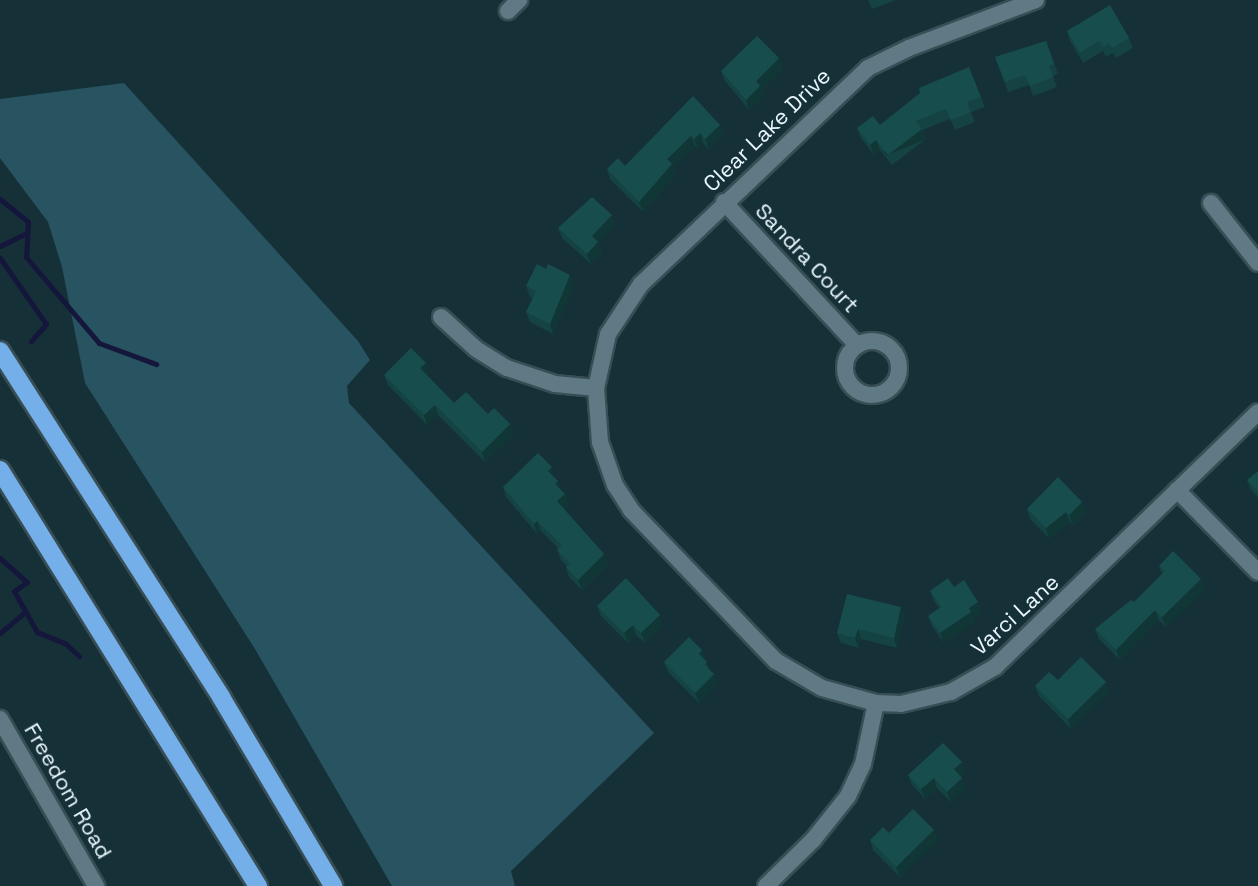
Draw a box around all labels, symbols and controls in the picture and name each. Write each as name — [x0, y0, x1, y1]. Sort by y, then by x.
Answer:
street label: Clear Lake Drive — [698, 63, 836, 197]
street label: Sandra Court — [750, 198, 864, 318]
street label: Varci Lane — [966, 569, 1064, 661]
street label: Freedom Road — [19, 719, 117, 863]

